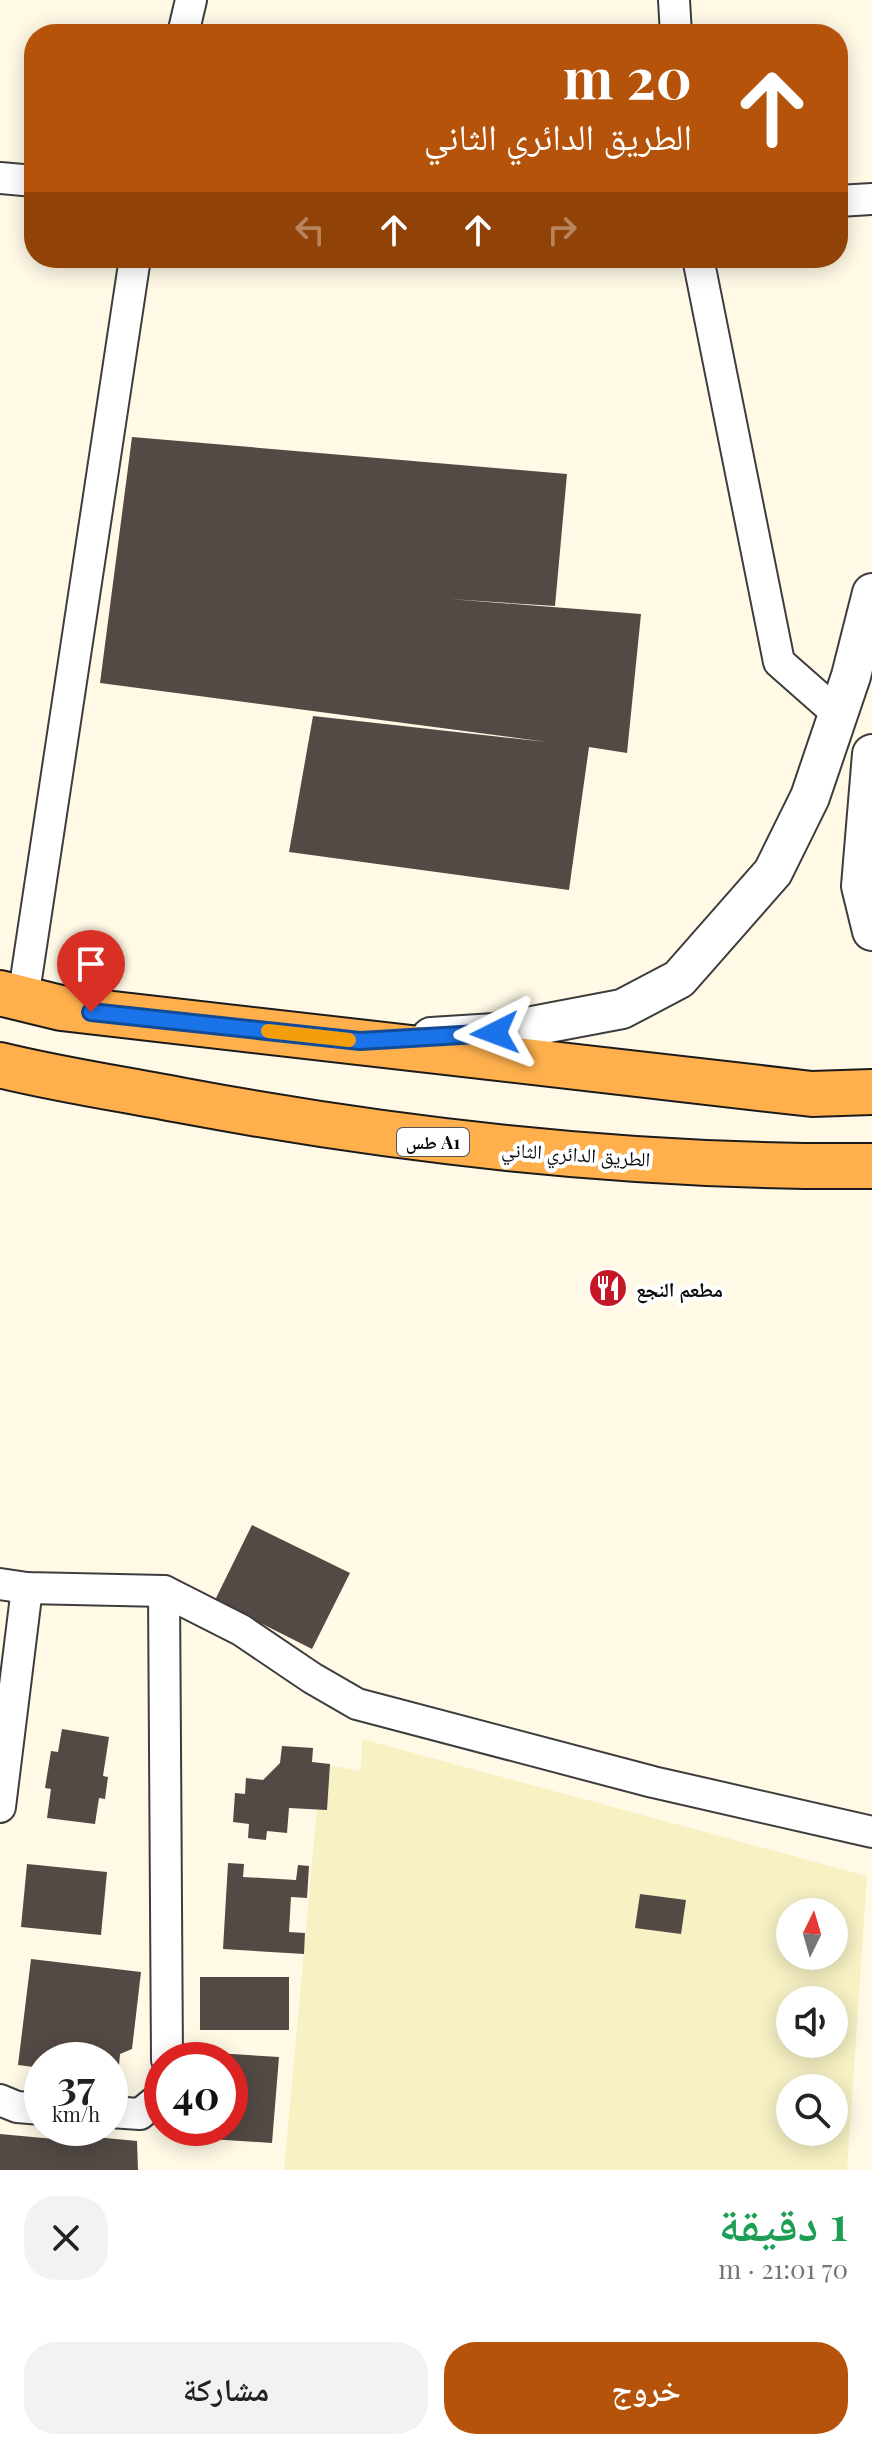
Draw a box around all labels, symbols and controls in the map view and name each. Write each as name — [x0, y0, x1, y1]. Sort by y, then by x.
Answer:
text: 20 m — [563, 39, 692, 114]
icon: ahead — [720, 56, 824, 160]
text: الطريق الدائري الثاني — [424, 111, 692, 159]
icon: left — [288, 208, 332, 252]
icon: ahead — [372, 208, 416, 252]
icon: ahead — [456, 208, 500, 252]
icon: right — [540, 208, 584, 252]
pin — [57, 930, 125, 1012]
icon: arrive — [69, 942, 113, 986]
position arrow — [453, 991, 537, 1075]
road number: طس A1 — [397, 1128, 469, 1156]
street label: الطريق الدائري الثاني — [500, 1134, 651, 1176]
restaurant icon: مطعم النجع — [587, 1267, 629, 1309]
place label: مطعم النجع — [636, 1275, 723, 1304]
north arrow — [776, 1898, 848, 1970]
map controls — [776, 1898, 848, 2146]
button: sound — [776, 1986, 848, 2058]
speed limit sign: 40 — [144, 2042, 248, 2146]
text: 37 — [57, 2057, 95, 2110]
button: search — [776, 2074, 848, 2146]
text: km/h — [52, 2100, 100, 2127]
text: 1 دقيقة — [719, 2189, 848, 2253]
button: close — [24, 2196, 108, 2280]
text: 70 m · 21:01 — [718, 2251, 848, 2286]
button: مشاركة — [24, 2342, 428, 2434]
button: خروج — [444, 2342, 848, 2434]

